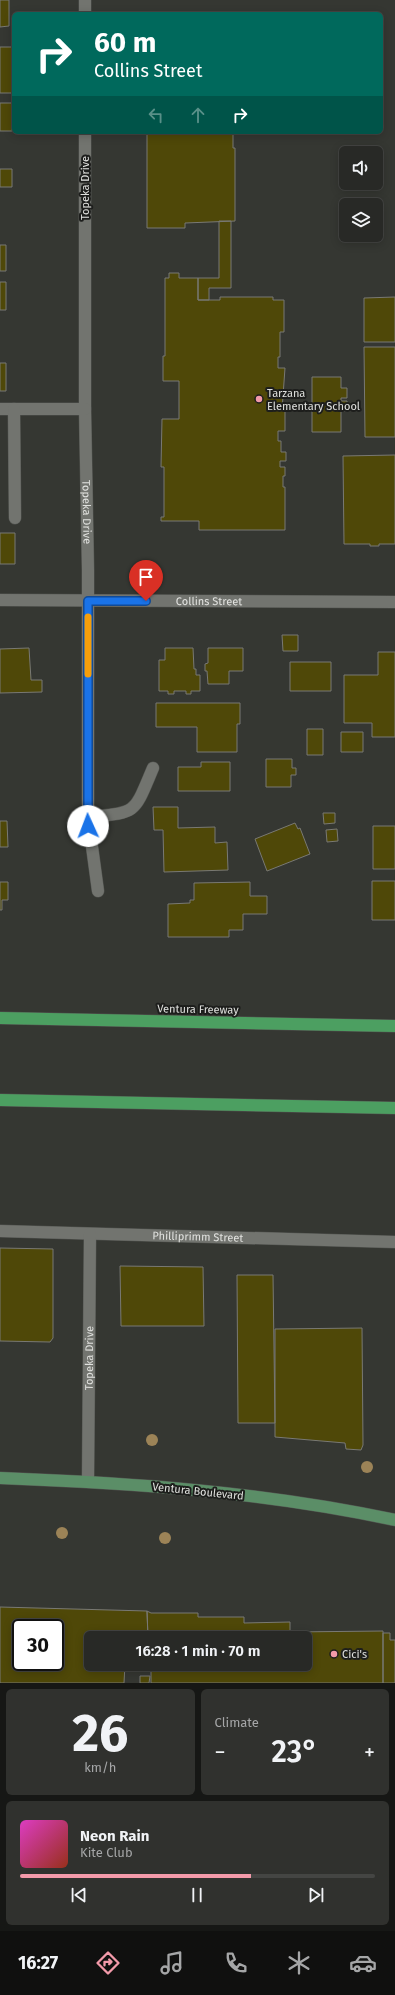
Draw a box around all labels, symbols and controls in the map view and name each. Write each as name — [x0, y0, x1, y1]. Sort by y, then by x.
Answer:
text: 60 m — [94, 26, 156, 59]
icon: right — [28, 28, 80, 80]
text: Collins Street — [94, 60, 202, 82]
icon: left — [145, 104, 167, 126]
icon: ahead — [187, 104, 209, 126]
icon: right — [229, 104, 251, 126]
map controls — [339, 146, 383, 242]
button: sound — [339, 146, 383, 190]
street label: Topeka Drive — [79, 156, 92, 220]
button: layers — [339, 198, 383, 242]
place label: Tarzana Elementary School — [267, 387, 360, 413]
marker: Tarzana Elementary School — [254, 394, 264, 404]
street label: Topeka Drive — [79, 480, 94, 544]
pin — [129, 560, 163, 601]
icon: arrive — [135, 566, 157, 588]
street label: Collins Street — [176, 595, 242, 608]
position arrow — [67, 805, 109, 847]
street label: Ventura Freeway — [157, 1002, 239, 1017]
street label: Philliprimm Street — [152, 1229, 244, 1245]
street label: Topeka Drive — [83, 1326, 96, 1390]
street label: Ventura Boulevard — [152, 1480, 244, 1503]
speed limit sign: 30 — [12, 1619, 64, 1671]
text: 16:28 · 1 min · 70 m — [136, 1642, 260, 1660]
place label: Cici's — [342, 1648, 367, 1661]
marker: Cici's — [329, 1649, 339, 1659]
text: 26 — [72, 1702, 128, 1765]
text: Climate — [215, 1715, 259, 1730]
text: 23° — [272, 1734, 318, 1770]
text: − — [215, 1739, 226, 1766]
text: + — [364, 1739, 375, 1766]
text: km/h — [84, 1760, 116, 1775]
text: Neon Rain — [80, 1827, 149, 1845]
text: Kite Club — [80, 1845, 133, 1860]
icon: previous — [68, 1884, 90, 1906]
icon: pause — [186, 1884, 208, 1906]
icon: next — [305, 1884, 327, 1906]
icon: directions — [94, 1949, 122, 1977]
icon: music — [158, 1949, 186, 1977]
icon: phone — [222, 1949, 250, 1977]
icon: climate — [285, 1949, 313, 1977]
icon: car — [349, 1949, 377, 1977]
text: 16:27 — [18, 1952, 58, 1974]

